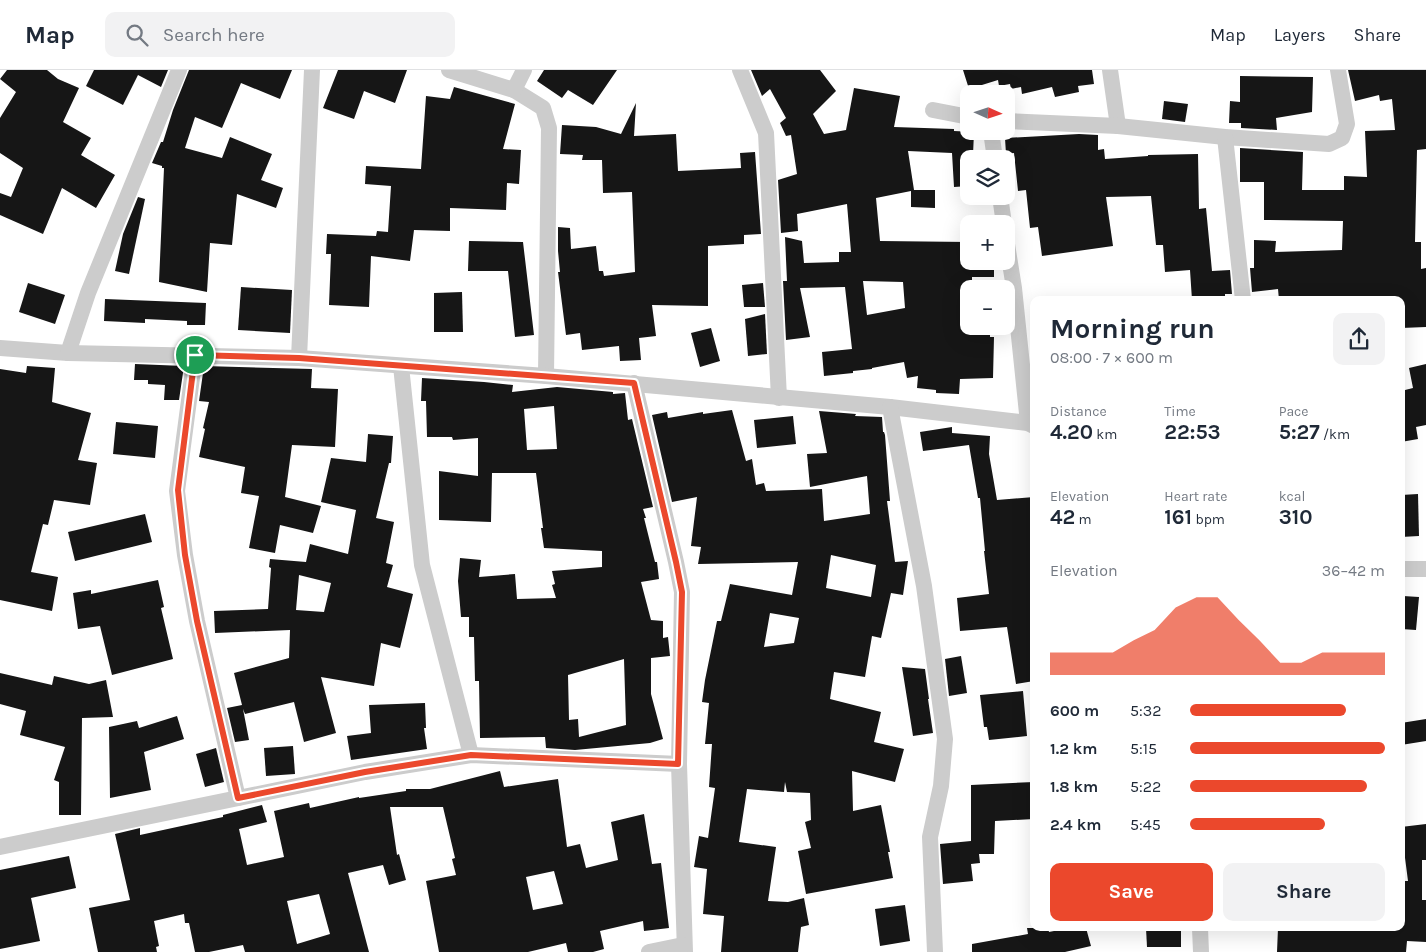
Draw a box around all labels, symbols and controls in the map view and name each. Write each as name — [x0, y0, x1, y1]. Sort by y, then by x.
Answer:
search box — [105, 12, 455, 57]
text: Map — [25, 21, 75, 49]
icon: search — [123, 21, 151, 49]
text: Search here — [163, 24, 265, 46]
text: Map — [1210, 24, 1246, 46]
text: Layers — [1274, 24, 1326, 46]
text: Share — [1354, 24, 1401, 46]
north arrow — [960, 85, 1015, 140]
map controls — [960, 85, 1015, 335]
button: layers — [960, 150, 1015, 205]
button: + — [960, 215, 1015, 270]
button: − — [960, 280, 1015, 335]
text: Morning run — [1050, 312, 1215, 345]
button: share — [1333, 313, 1385, 365]
pin — [174, 334, 216, 376]
icon: arrive — [181, 341, 209, 369]
text: 08:00 · 7 × 600 m — [1050, 348, 1173, 367]
text: Distance — [1050, 403, 1107, 420]
text: Time — [1164, 403, 1196, 420]
text: Pace — [1279, 403, 1309, 420]
text: 4.20 — [1050, 420, 1093, 444]
text: 22:53 — [1164, 420, 1221, 444]
text: 5:27 — [1279, 420, 1320, 444]
text: km — [1093, 426, 1117, 443]
text: /km — [1320, 426, 1350, 443]
text: Elevation — [1050, 488, 1109, 505]
text: Heart rate — [1164, 488, 1227, 505]
text: kcal — [1279, 488, 1305, 505]
text: 42 — [1050, 505, 1075, 529]
text: 161 — [1164, 505, 1192, 529]
text: 310 — [1279, 505, 1313, 529]
text: m — [1075, 511, 1092, 528]
text: bpm — [1192, 511, 1225, 528]
text: Elevation — [1050, 561, 1118, 580]
text: 36–42 m — [1322, 561, 1385, 580]
text: 600 m — [1050, 701, 1099, 720]
text: 5:32 — [1130, 701, 1161, 720]
text: 1.2 km — [1050, 739, 1098, 758]
text: 5:15 — [1130, 739, 1157, 758]
text: 1.8 km — [1050, 777, 1098, 796]
text: 5:22 — [1130, 777, 1161, 796]
text: 2.4 km — [1050, 815, 1101, 834]
text: 5:45 — [1130, 815, 1161, 834]
button: Save — [1050, 863, 1213, 921]
button: Share — [1223, 863, 1385, 921]

